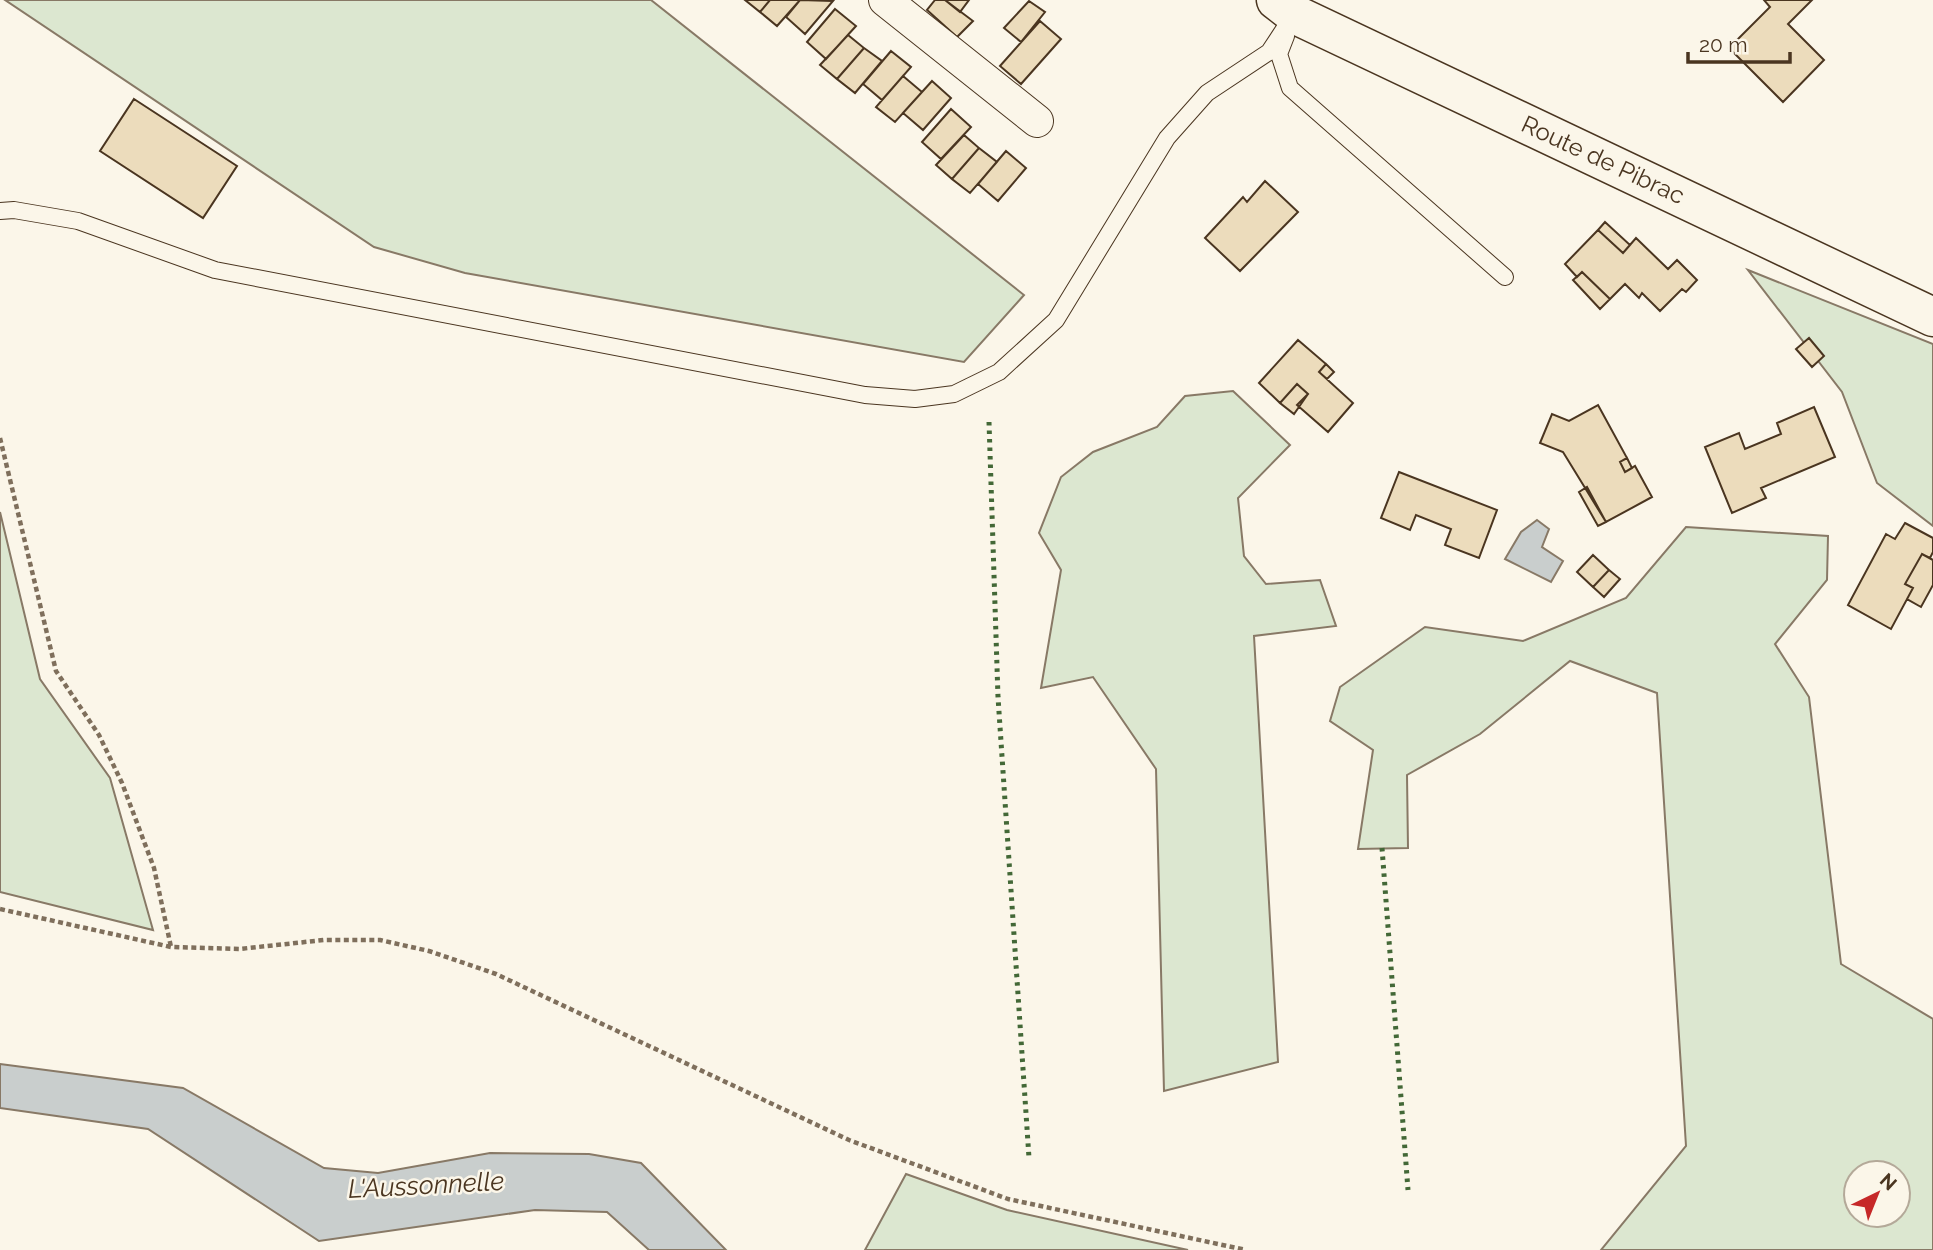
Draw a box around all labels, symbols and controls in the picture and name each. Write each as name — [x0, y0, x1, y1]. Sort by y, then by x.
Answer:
scale bar — [1688, 21, 1790, 65]
text: 20 m — [1699, 32, 1747, 57]
street label: Route de Pibrac — [1517, 109, 1689, 210]
north arrow — [1842, 1159, 1912, 1229]
water label: L'Aussonnelle — [347, 1166, 505, 1204]
text: N — [1876, 1169, 1901, 1195]

